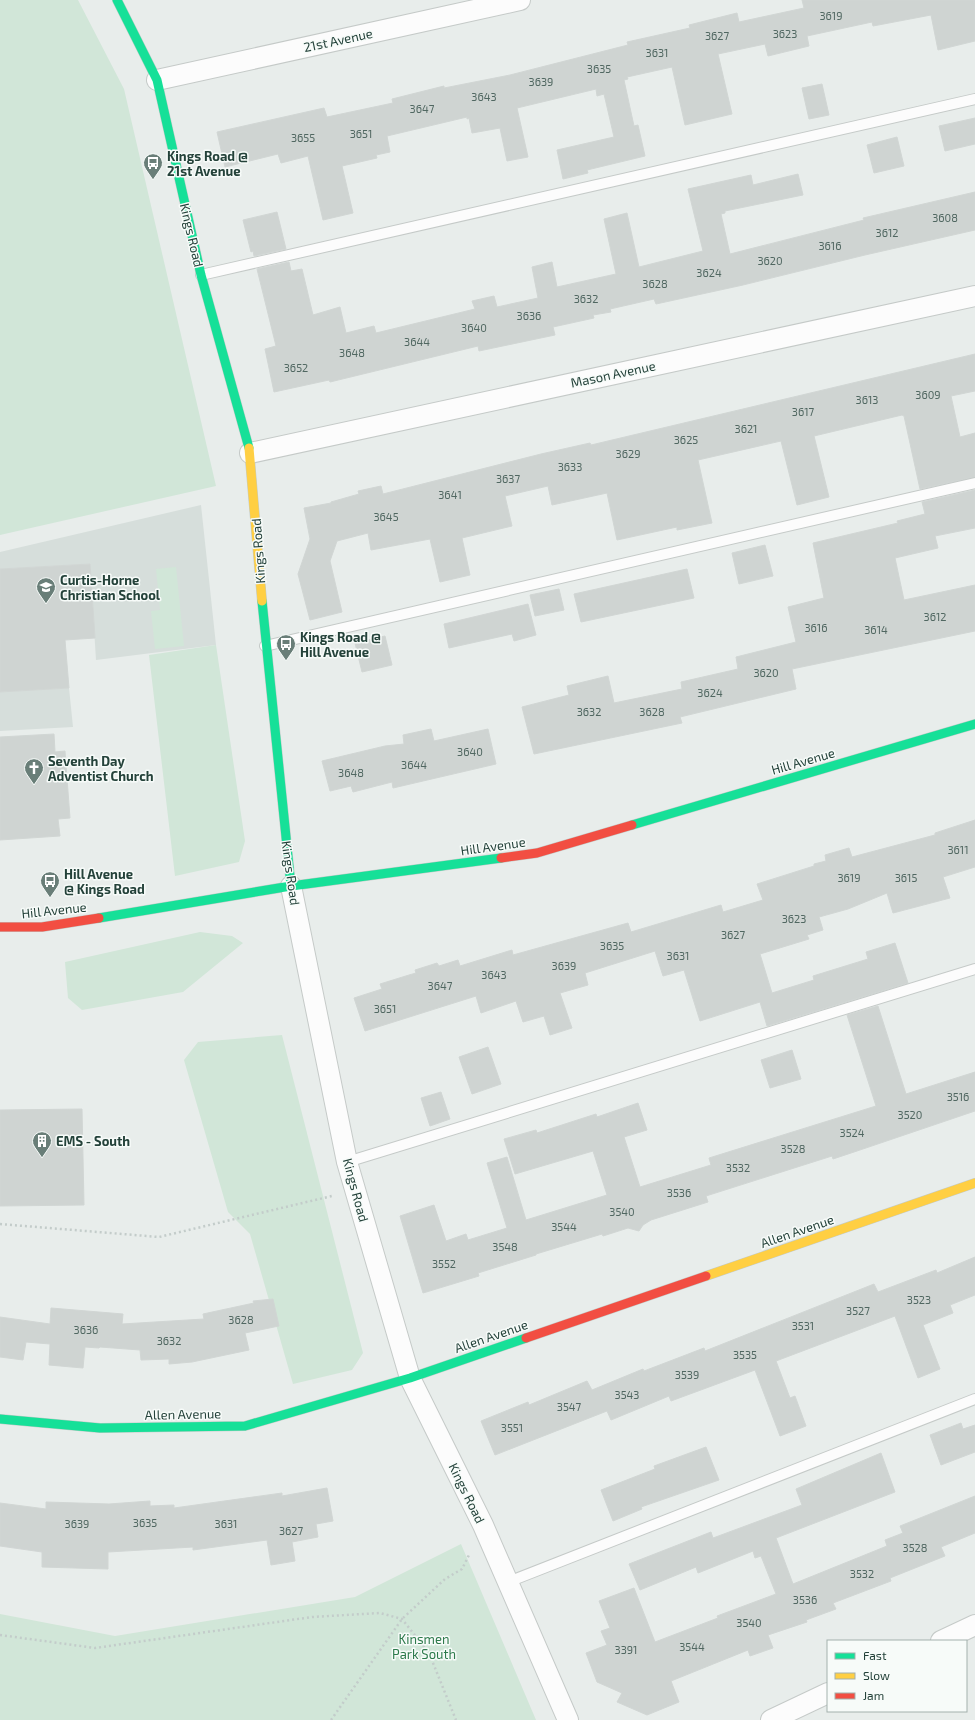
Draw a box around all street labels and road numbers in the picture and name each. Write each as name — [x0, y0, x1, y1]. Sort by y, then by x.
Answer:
street label: 21st Avenue — [302, 25, 374, 55]
street label: Kings Road — [177, 201, 207, 269]
street label: Mason Avenue — [569, 357, 657, 391]
street label: Kings Road — [248, 518, 268, 584]
street label: Hill Avenue — [769, 744, 837, 778]
street label: Hill Avenue — [459, 834, 527, 858]
street label: Kings Road — [279, 840, 303, 906]
street label: Hill Avenue — [21, 899, 87, 921]
street label: Kings Road — [340, 1156, 372, 1224]
street label: Allen Avenue — [758, 1211, 836, 1251]
street label: Allen Avenue — [452, 1316, 530, 1356]
street label: Allen Avenue — [145, 1405, 221, 1423]
street label: Kings Road — [446, 1460, 488, 1526]

